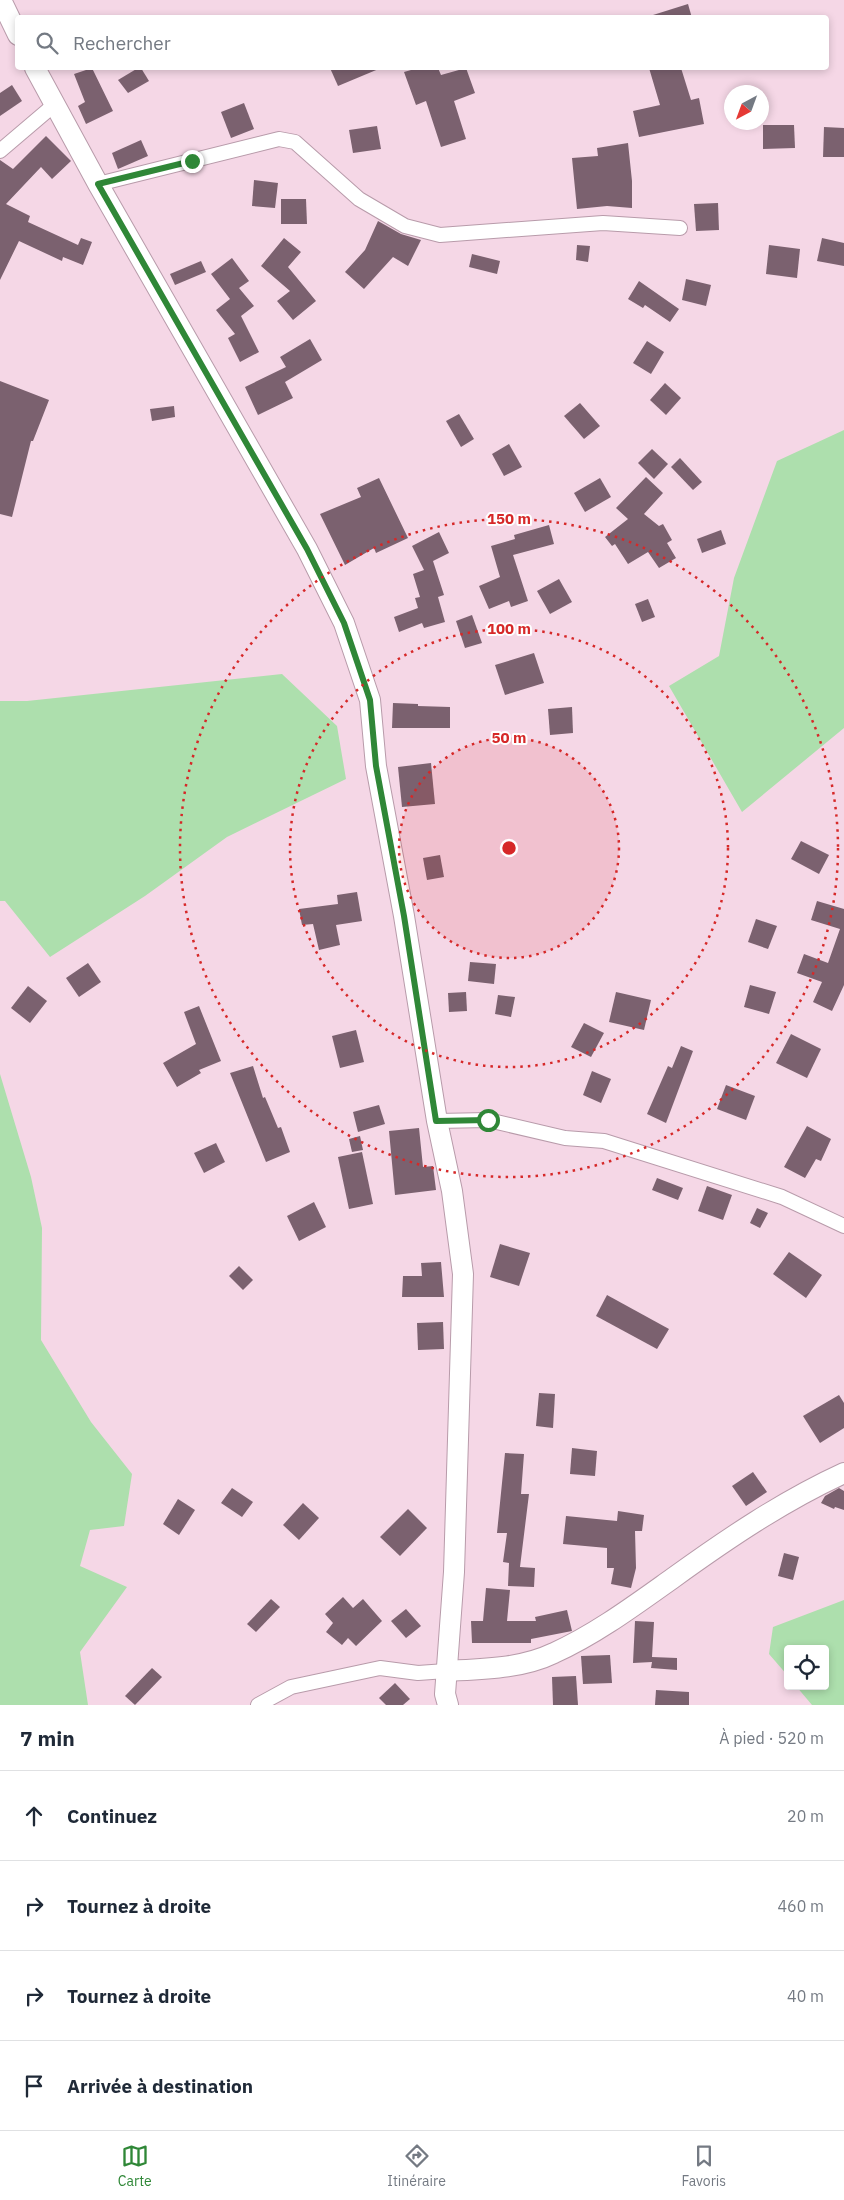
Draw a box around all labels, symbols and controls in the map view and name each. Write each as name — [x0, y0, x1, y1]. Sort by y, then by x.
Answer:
search box — [15, 15, 829, 70]
icon: search — [33, 29, 61, 57]
text: Rechercher — [73, 31, 171, 55]
north arrow — [724, 85, 769, 130]
route end — [181, 150, 204, 173]
text: 150 m — [487, 509, 531, 528]
text: 100 m — [487, 619, 531, 638]
text: 50 m — [492, 728, 526, 747]
centre of rings — [500, 839, 518, 857]
route start — [477, 1109, 500, 1132]
map controls — [784, 1645, 829, 1690]
button: locate — [784, 1645, 829, 1690]
text: 7 min — [20, 1724, 75, 1752]
text: À pied · 520 m — [719, 1728, 824, 1748]
icon: ahead — [20, 1802, 48, 1830]
text: Continuez — [67, 1804, 157, 1828]
text: 20 m — [787, 1806, 824, 1826]
icon: right — [20, 1892, 48, 1920]
text: Tournez à droite — [67, 1894, 211, 1918]
text: 460 m — [777, 1896, 824, 1916]
icon: right — [20, 1982, 48, 2010]
text: Tournez à droite — [67, 1984, 211, 2008]
text: 40 m — [787, 1986, 824, 2006]
icon: arrive — [20, 2072, 48, 2100]
text: Arrivée à destination — [67, 2074, 253, 2098]
tab: Carte — [118, 2142, 152, 2190]
tab: Itinéraire — [387, 2142, 446, 2190]
tab: Favoris — [681, 2142, 726, 2190]

